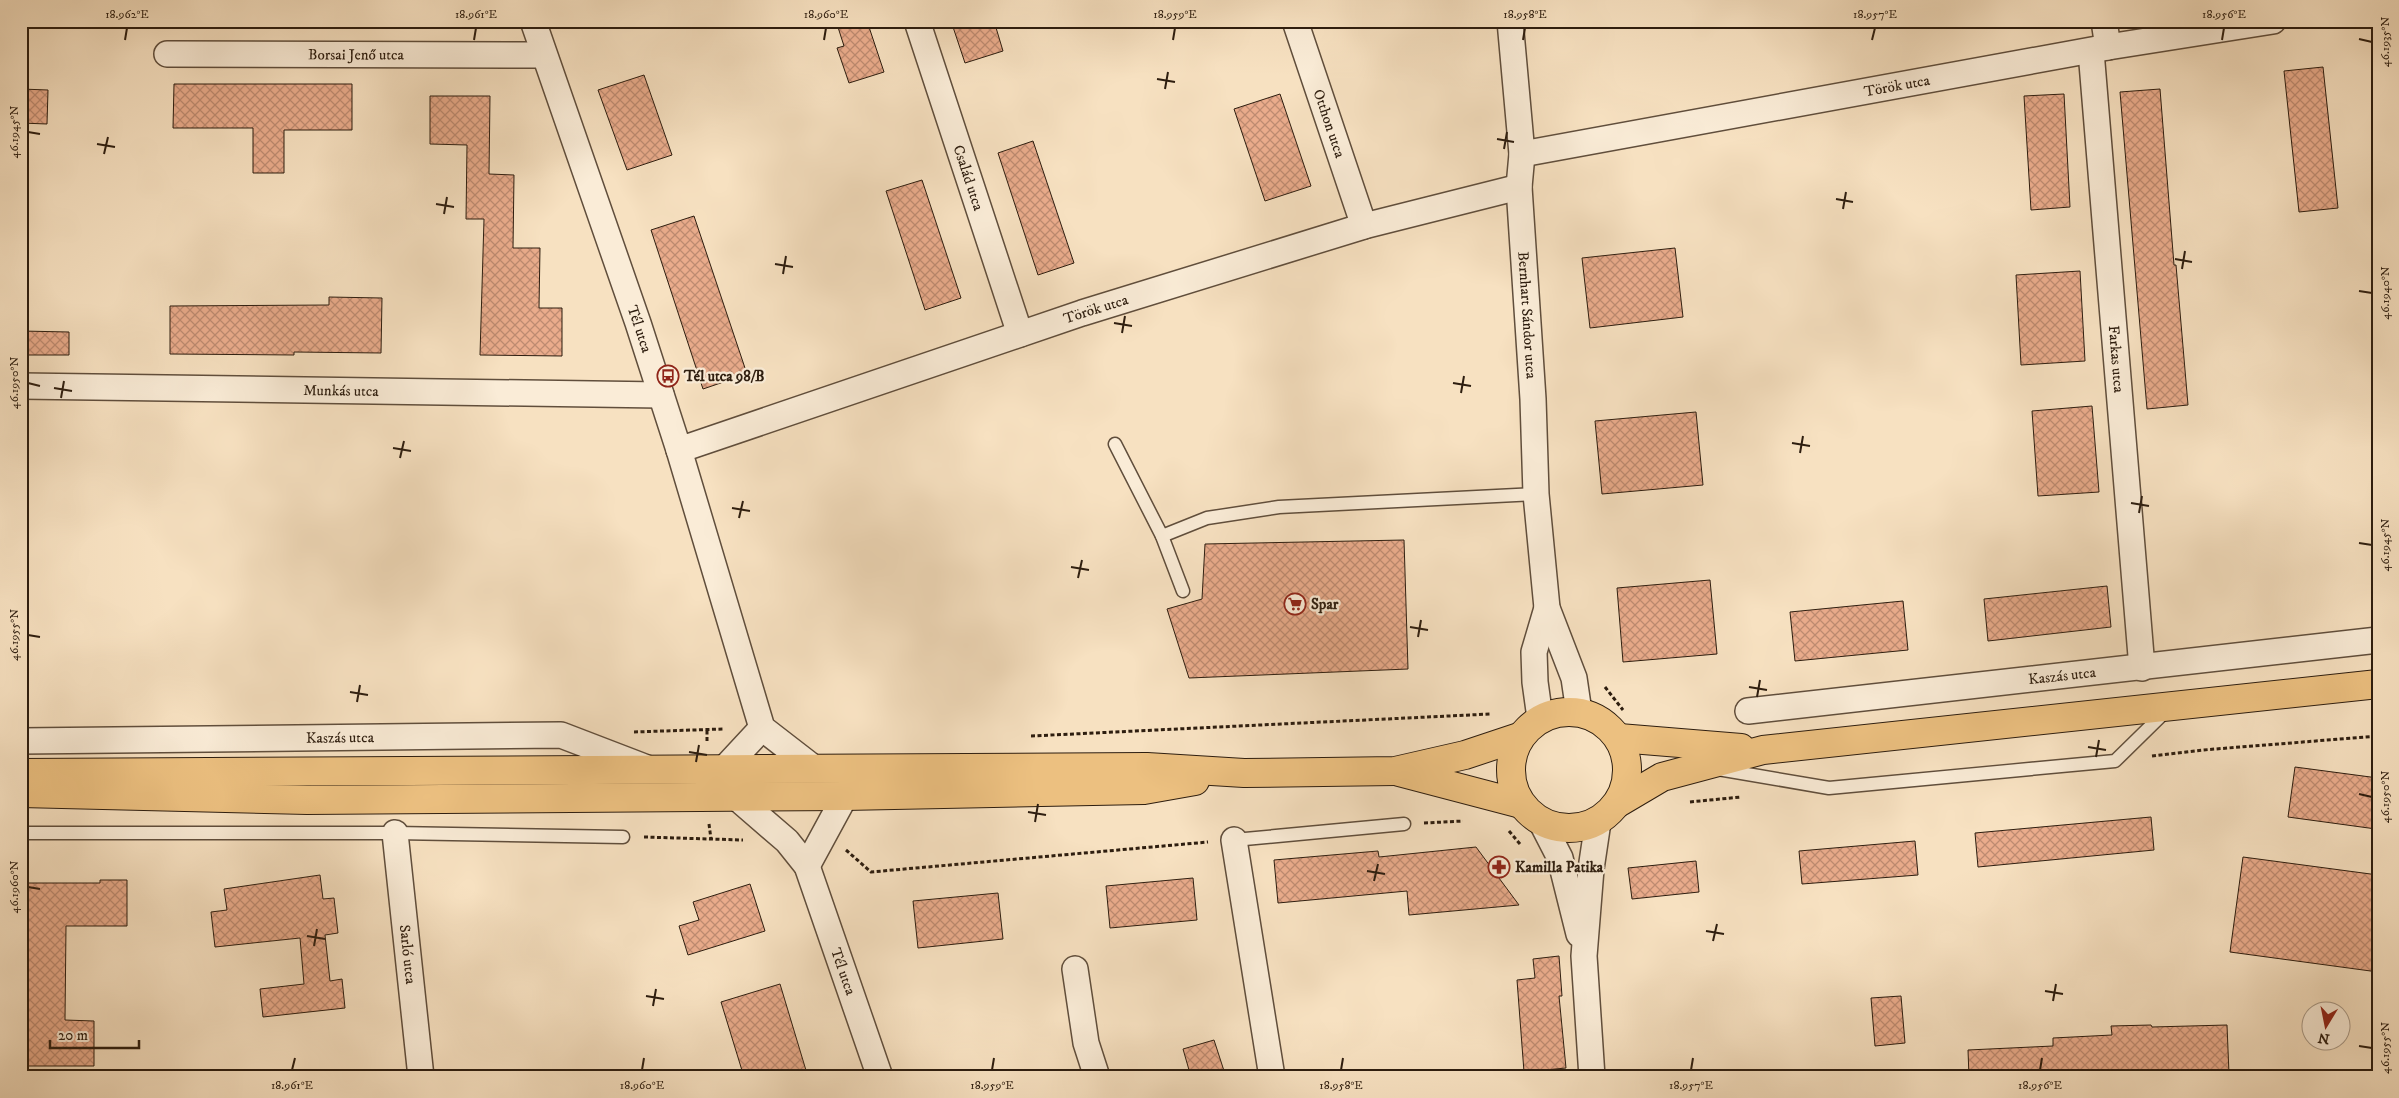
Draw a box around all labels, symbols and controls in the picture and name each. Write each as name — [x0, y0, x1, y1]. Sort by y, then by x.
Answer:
text: 18.962°E — [105, 7, 149, 22]
text: 18.961°E — [455, 7, 498, 22]
text: 18.960°E — [804, 7, 849, 22]
text: 18.959°E — [1153, 7, 1197, 22]
text: 18.958°E — [1503, 7, 1547, 22]
text: 18.957°E — [1853, 7, 1897, 22]
text: 18.956°E — [2202, 7, 2246, 22]
text: 46.1935°N — [2378, 17, 2393, 67]
street label: Borsai Jenő utca — [308, 45, 405, 65]
street label: Török utca — [1862, 71, 1932, 101]
street label: Otthon utca — [1309, 87, 1350, 161]
text: 46.1945°N — [7, 105, 22, 158]
street label: Család utca — [948, 143, 988, 214]
street label: Bernhart Sándor utca — [1513, 251, 1541, 380]
text: 46.1940°N — [2378, 266, 2393, 320]
street label: Török utca — [1061, 290, 1131, 329]
street label: Tél utca — [623, 303, 656, 356]
street label: Farkas utca — [2104, 325, 2128, 394]
text: 46.1950°N — [7, 357, 22, 409]
bus stop icon: Tél utca 98/B — [656, 364, 680, 388]
place label: Tél utca 98/B — [683, 367, 764, 386]
street label: Munkás utca — [303, 381, 379, 401]
text: 46.1945°N — [2378, 518, 2393, 571]
supermarket icon: Spar — [1283, 592, 1307, 616]
place label: Spar — [1311, 595, 1339, 614]
text: 46.1955°N — [7, 609, 22, 661]
street label: Kaszás utca — [2027, 663, 2098, 689]
street label: Kaszás utca — [306, 728, 375, 748]
text: 46.1950°N — [2378, 771, 2393, 823]
pharmacy icon: Kamilla Patika — [1487, 855, 1511, 879]
place label: Kamilla Patika — [1515, 858, 1604, 877]
text: 46.1960°N — [7, 860, 22, 913]
street label: Sarló utca — [395, 924, 420, 986]
street label: Tél utca — [826, 946, 860, 998]
north arrow — [2302, 1000, 2352, 1050]
scale bar — [50, 1018, 139, 1050]
text: 46.1955°N — [2378, 1022, 2393, 1074]
text: 20 m — [58, 1026, 88, 1045]
text: N — [2316, 1028, 2331, 1048]
text: 18.961°E — [271, 1078, 314, 1093]
text: 18.960°E — [620, 1078, 665, 1093]
text: 18.959°E — [970, 1078, 1014, 1093]
text: 18.958°E — [1319, 1078, 1363, 1093]
text: 18.957°E — [1669, 1078, 1713, 1093]
text: 18.956°E — [2018, 1078, 2062, 1093]

